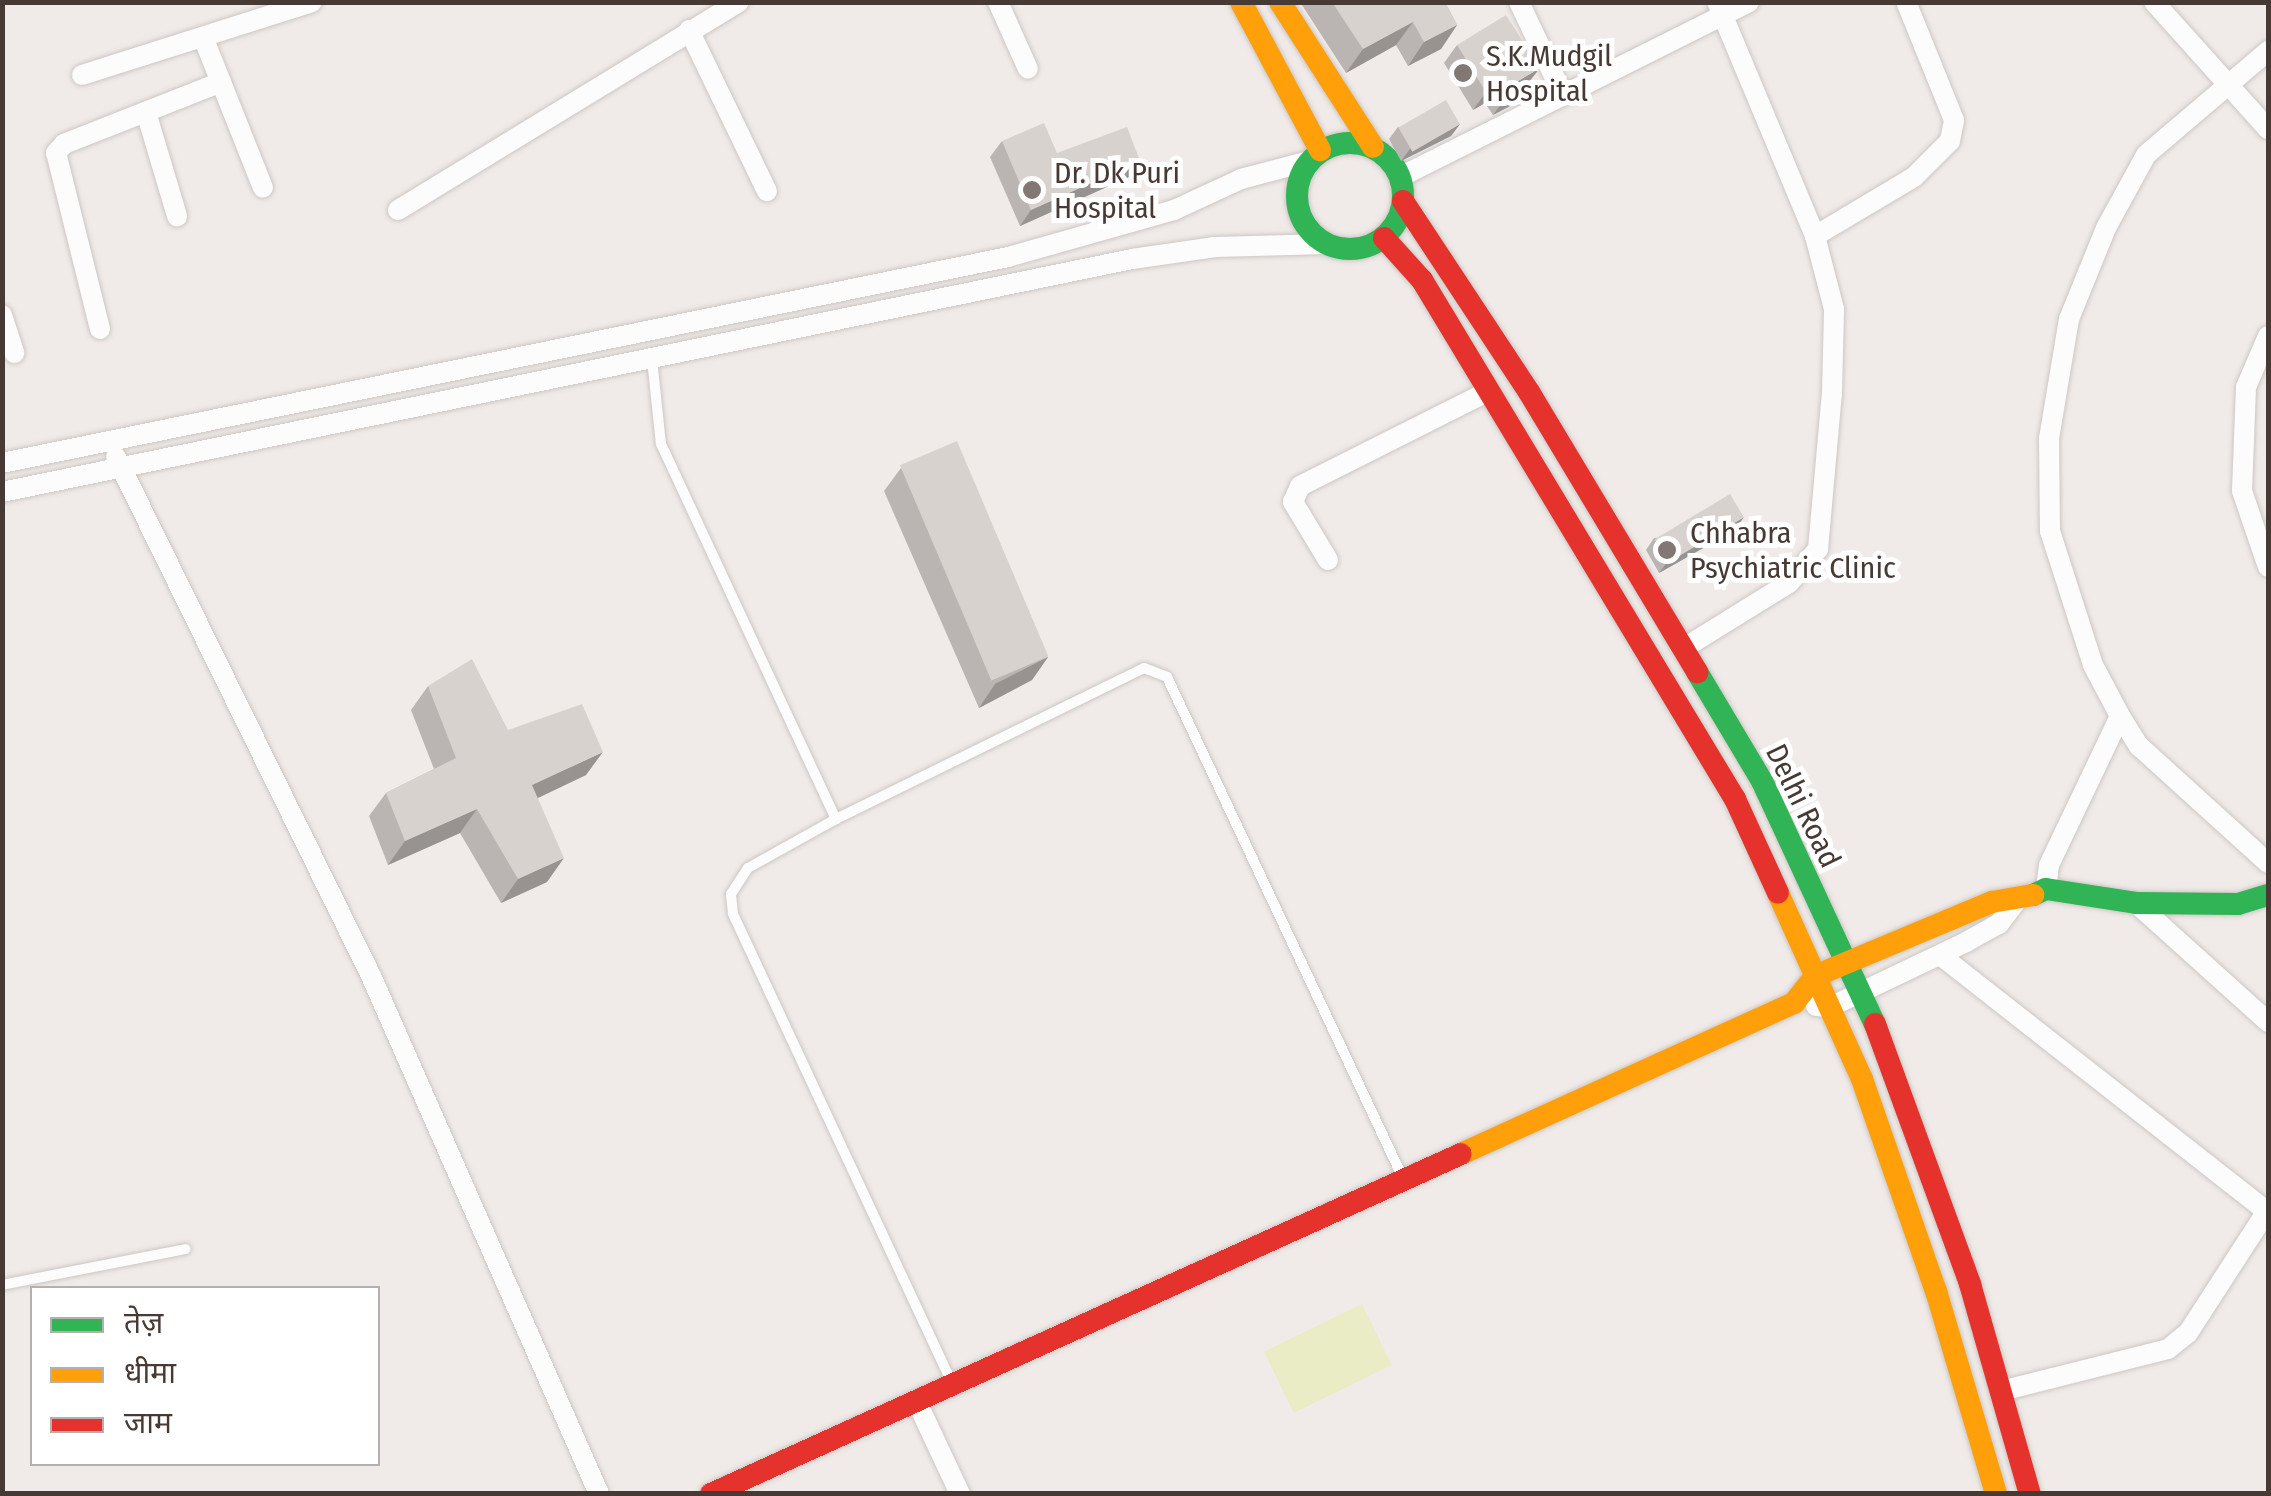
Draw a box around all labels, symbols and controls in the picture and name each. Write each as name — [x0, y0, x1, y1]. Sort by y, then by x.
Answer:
place label: S.K.Mudgil Hospital — [1486, 38, 1612, 108]
marker: S.K.Mudgil Hospital — [1450, 60, 1476, 86]
place label: Dr. Dk Puri Hospital — [1054, 155, 1180, 226]
marker: Dr. Dk Puri Hospital — [1019, 177, 1045, 203]
place label: Chhabra Psychiatric Clinic — [1690, 515, 1896, 586]
marker: Chhabra Psychiatric Clinic — [1654, 537, 1680, 563]
street label: Delhi Road — [1758, 738, 1848, 874]
legend — [30, 1286, 380, 1466]
text: तेज़ — [124, 1305, 163, 1341]
text: धीमा — [124, 1355, 176, 1391]
text: जाम — [124, 1405, 172, 1441]

